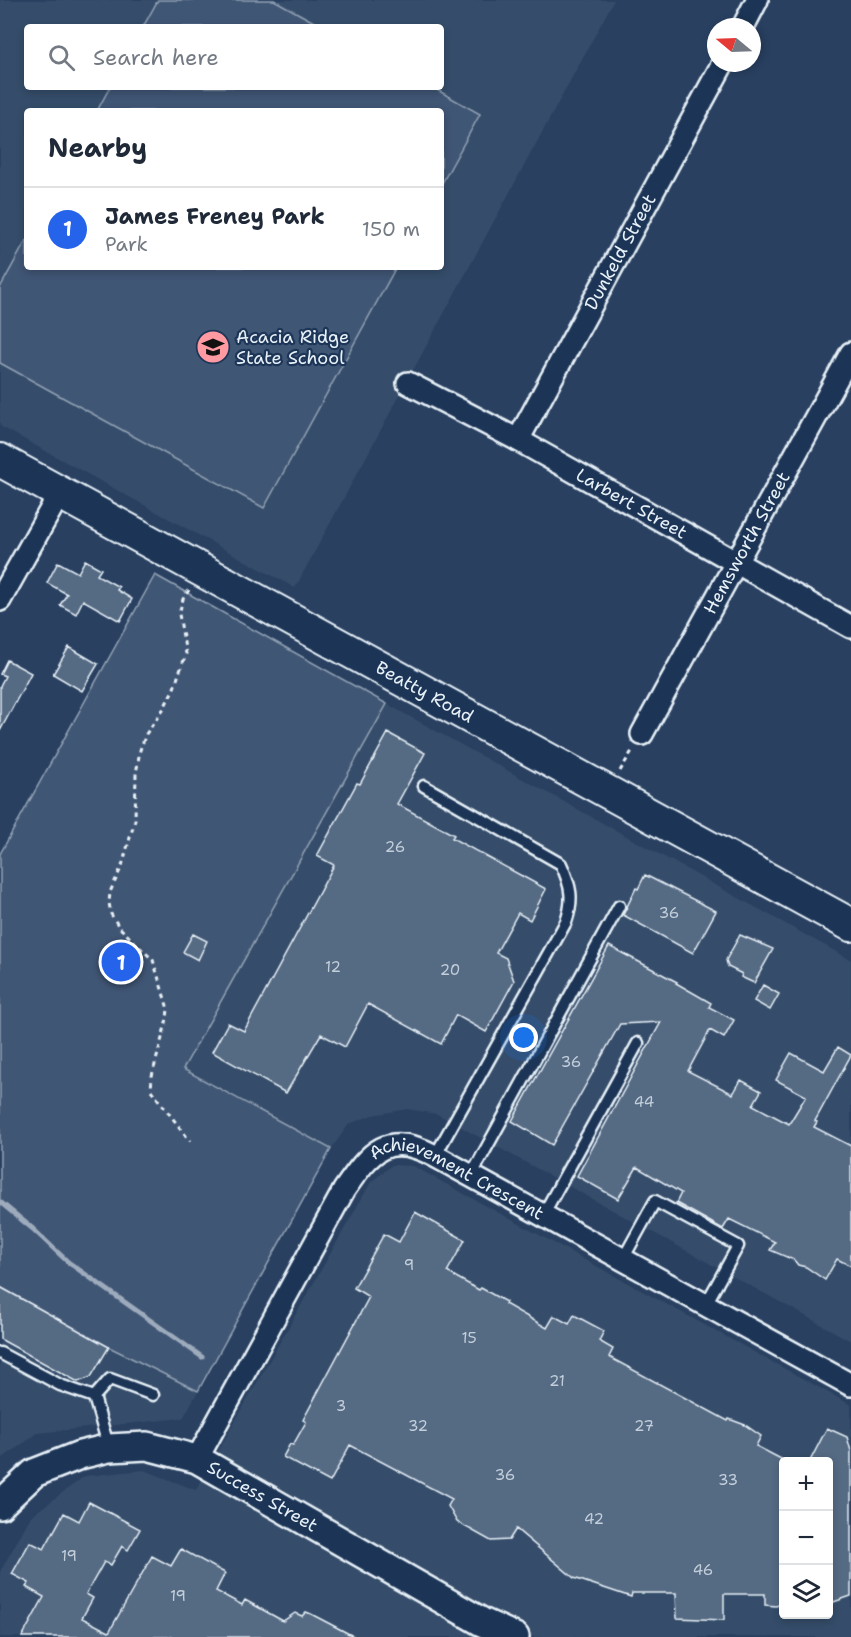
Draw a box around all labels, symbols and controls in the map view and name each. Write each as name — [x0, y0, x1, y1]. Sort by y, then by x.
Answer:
north arrow — [707, 18, 761, 72]
search box — [24, 24, 444, 90]
icon: search — [45, 41, 78, 74]
text: Search here — [93, 43, 219, 72]
text: Nearby — [48, 130, 147, 165]
street label: Dunkeld Street — [579, 190, 662, 314]
text: James Freney Park — [105, 202, 325, 231]
text: 1 — [63, 216, 72, 242]
text: 150 m — [362, 216, 420, 242]
text: Park — [105, 231, 148, 257]
place label: Acacia Ridge State School — [236, 325, 349, 370]
school or university icon: Acacia Ridge State School — [195, 329, 231, 365]
street label: Larbert Street — [572, 463, 691, 545]
street label: Hemsworth Street — [698, 467, 796, 618]
street label: Beatty Road — [371, 656, 478, 729]
house number: 26 — [385, 837, 405, 857]
house number: 36 — [659, 903, 679, 923]
pin: 1 — [102, 940, 140, 984]
house number: 12 — [325, 957, 341, 977]
house number: 20 — [440, 960, 460, 980]
your location — [509, 1023, 538, 1052]
house number: 36 — [561, 1052, 581, 1072]
house number: 44 — [634, 1092, 654, 1112]
street label: Achievement Crescent — [364, 1132, 548, 1226]
house number: 9 — [404, 1255, 414, 1275]
house number: 15 — [461, 1328, 477, 1348]
house number: 21 — [549, 1371, 565, 1391]
house number: 3 — [336, 1396, 346, 1416]
house number: 32 — [408, 1416, 428, 1436]
house number: 27 — [634, 1416, 654, 1436]
street label: Success Street — [203, 1455, 322, 1538]
map controls — [779, 1457, 833, 1619]
button: + — [779, 1457, 833, 1511]
house number: 36 — [495, 1465, 515, 1485]
house number: 33 — [718, 1470, 738, 1490]
house number: 42 — [584, 1509, 604, 1529]
button: − — [779, 1511, 833, 1565]
house number: 19 — [61, 1546, 77, 1566]
house number: 46 — [693, 1560, 713, 1580]
button: layers — [779, 1565, 833, 1619]
house number: 19 — [170, 1586, 186, 1606]

